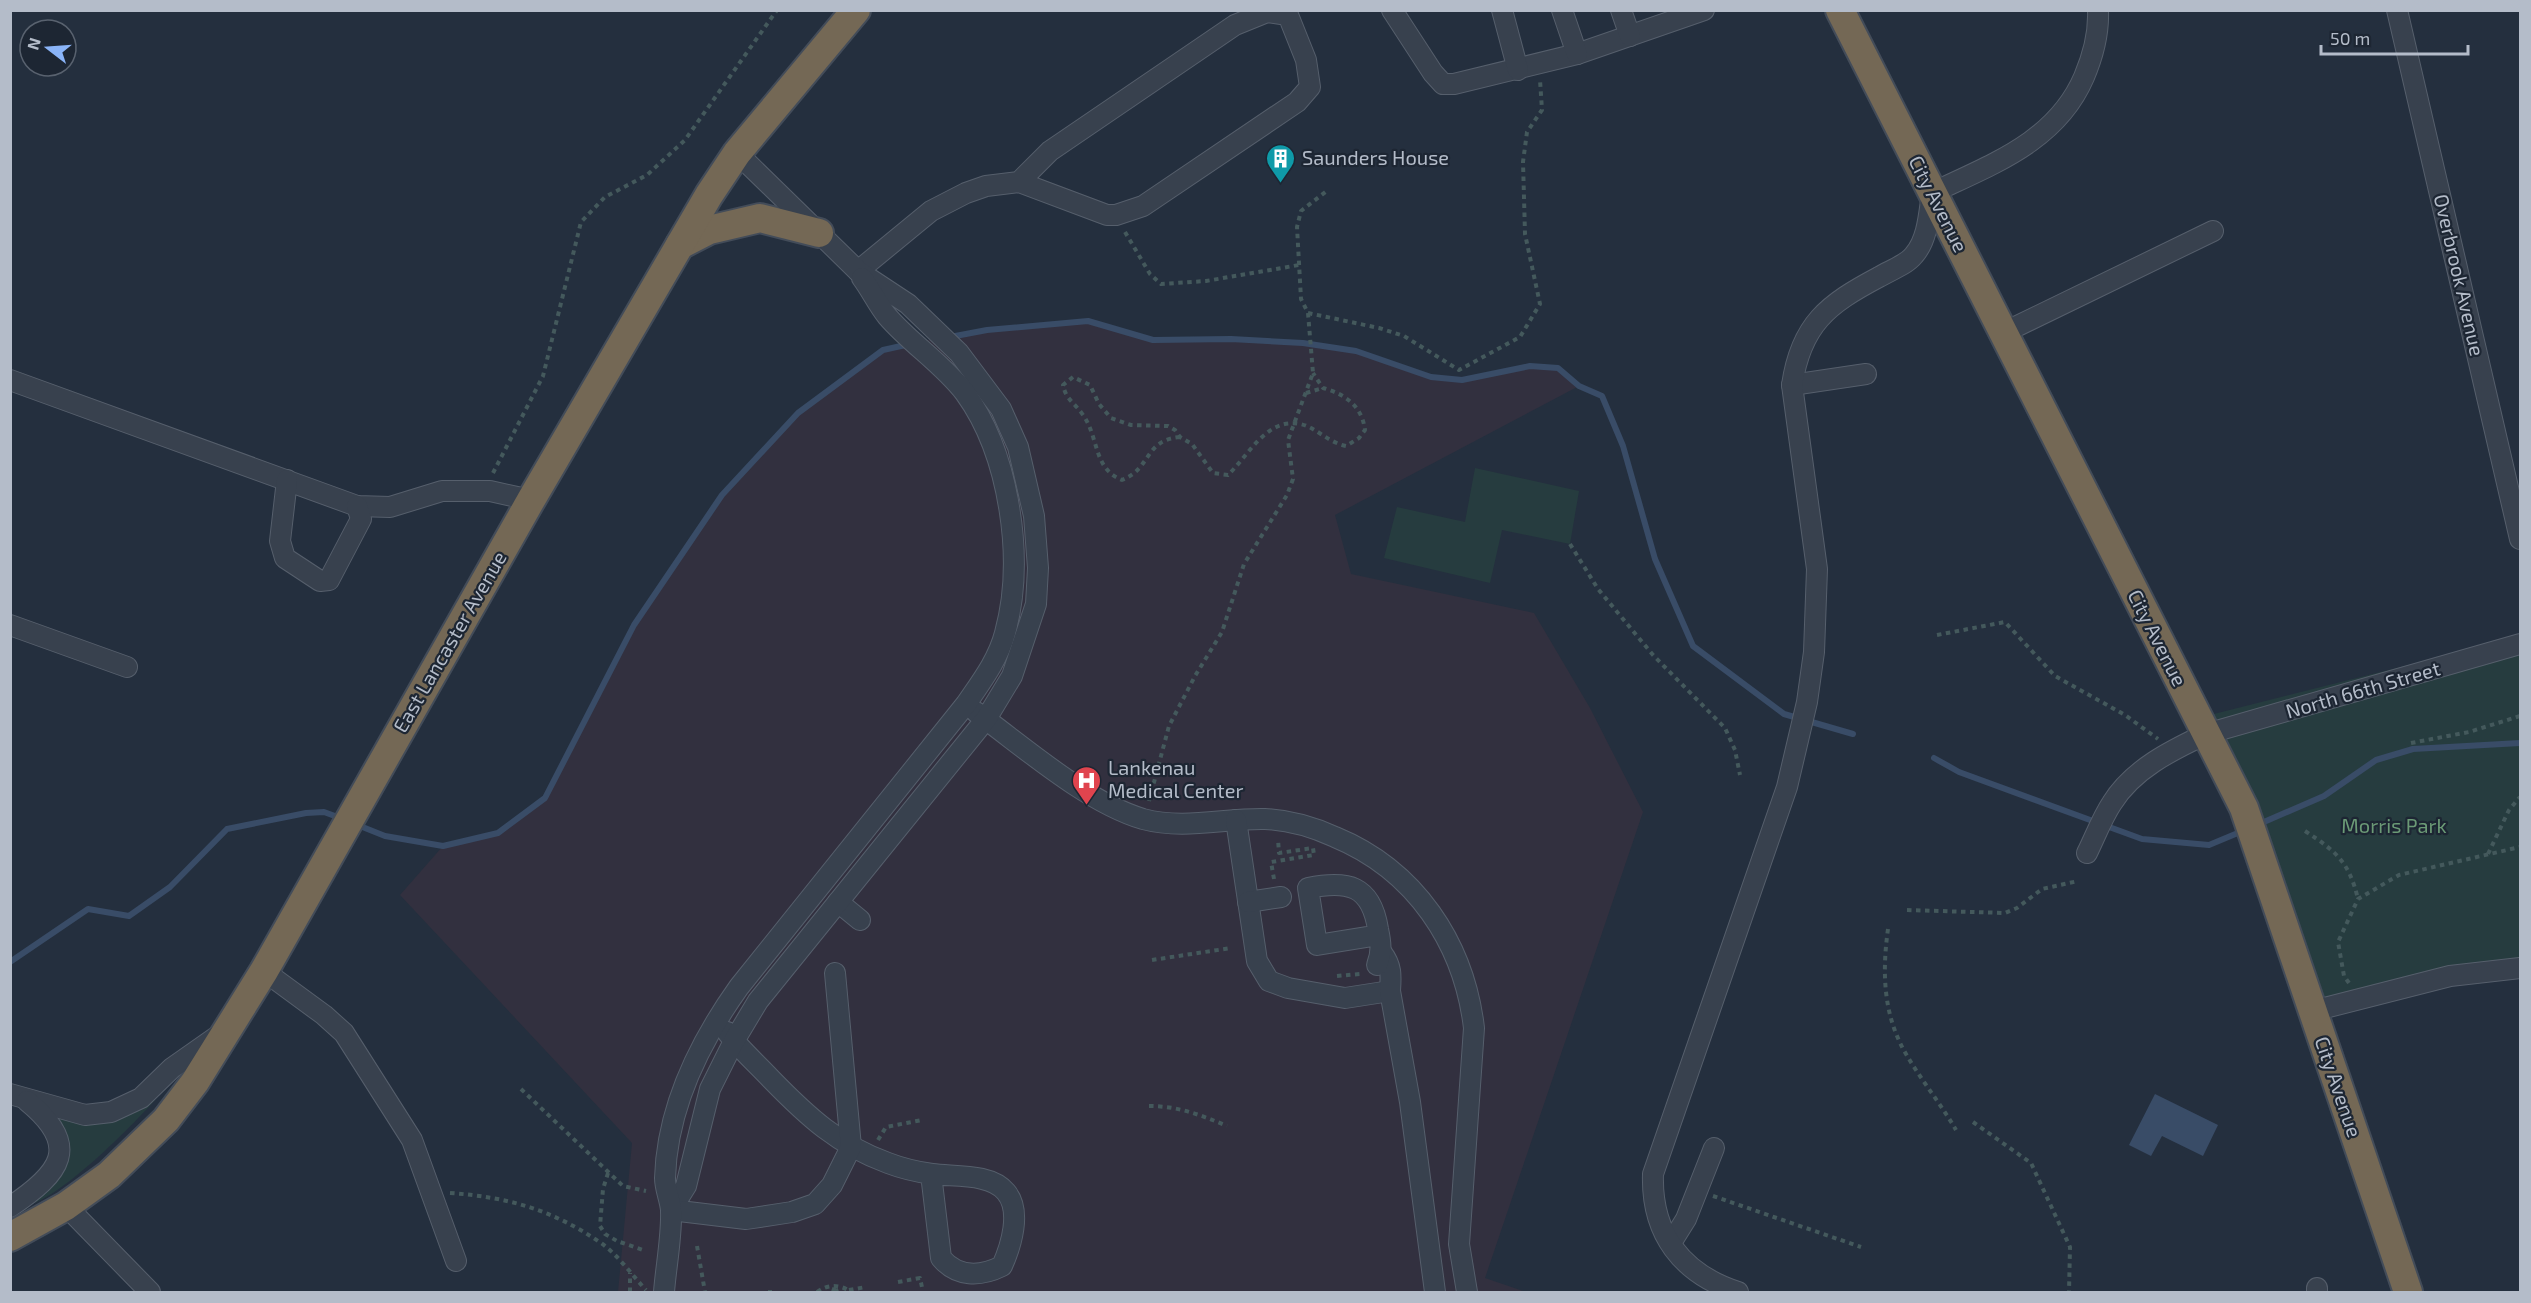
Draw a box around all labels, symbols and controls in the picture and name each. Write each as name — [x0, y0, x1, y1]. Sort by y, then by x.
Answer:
north arrow — [18, 18, 78, 78]
scale bar — [2321, 18, 2468, 56]
text: 50 m — [2330, 27, 2370, 49]
text: N — [22, 35, 44, 52]
building icon: Saunders House — [1265, 142, 1297, 184]
place label: Saunders House — [1302, 145, 1449, 169]
street label: City Avenue — [1904, 151, 1973, 256]
street label: Overbrook Avenue — [2430, 191, 2490, 358]
street label: East Lancaster Avenue — [387, 547, 511, 736]
street label: City Avenue — [2123, 585, 2192, 690]
street label: North 66th Street — [2283, 655, 2443, 723]
place label: Lankenau Medical Center — [1108, 755, 1244, 802]
hospital icon: Lankenau Medical Center — [1071, 764, 1103, 806]
park label: Morris Park — [2341, 813, 2447, 837]
street label: City Avenue — [2310, 1033, 2367, 1140]

